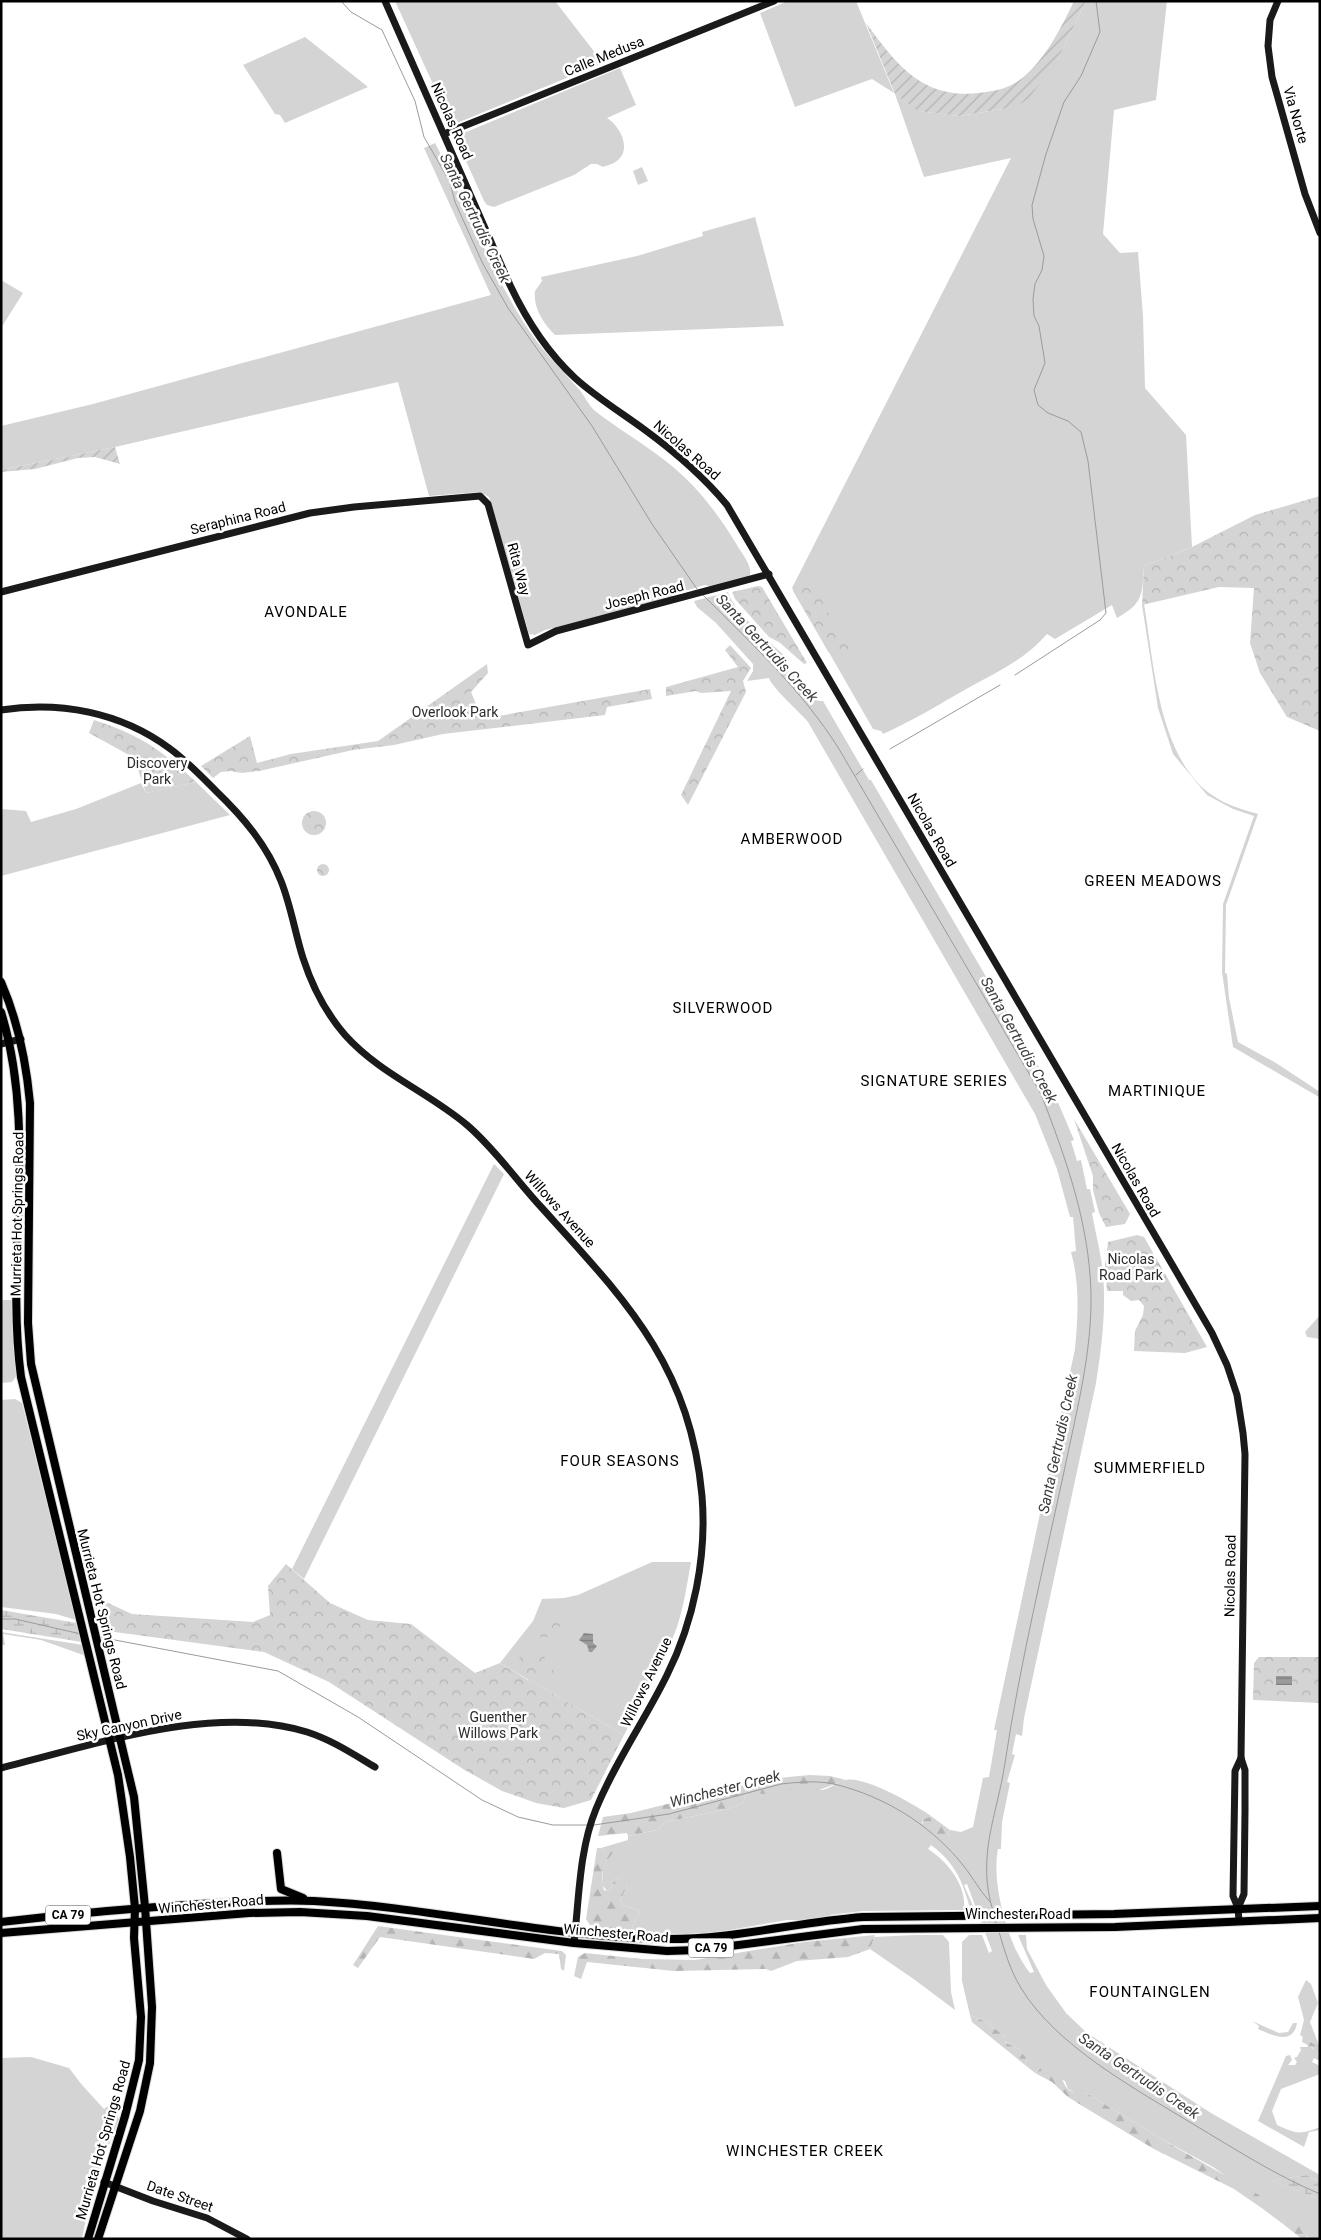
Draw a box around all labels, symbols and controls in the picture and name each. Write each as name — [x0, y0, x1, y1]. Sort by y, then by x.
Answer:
street label: Calle Medusa — [562, 33, 646, 79]
street label: Nicolas Road — [428, 80, 476, 162]
street label: Via Norte — [1280, 85, 1312, 145]
water label: Santa Gertrudis Creek — [436, 150, 514, 286]
street label: Nicolas Road — [651, 417, 723, 483]
street label: Seraphina Road — [189, 498, 287, 538]
street label: Rita Way — [504, 541, 534, 598]
street label: Joseph Road — [603, 577, 685, 613]
water label: Santa Gertrudis Creek — [712, 590, 822, 706]
district label: AVONDALE — [264, 603, 348, 621]
park label: Overlook Park — [412, 704, 499, 720]
park label: Discovery Park — [127, 755, 188, 787]
street label: Nicolas Road — [904, 790, 960, 870]
district label: AMBERWOOD — [741, 830, 843, 848]
district label: GREEN MEADOWS — [1084, 872, 1222, 890]
water label: Santa Gertrudis Creek — [977, 974, 1061, 1107]
district label: SILVERWOOD — [673, 999, 773, 1017]
district label: SIGNATURE SERIES — [860, 1072, 1008, 1090]
district label: MARTINIQUE — [1108, 1082, 1206, 1100]
street label: Murrieta Hot Springs Road — [8, 1132, 26, 1296]
street label: Nicolas Road — [1108, 1140, 1164, 1220]
street label: Willows Avenue — [521, 1167, 599, 1251]
park label: Nicolas Road Park — [1099, 1251, 1164, 1283]
water label: Santa Gertrudis Creek — [1034, 1372, 1082, 1515]
district label: FOUR SEASONS — [560, 1452, 680, 1470]
district label: SUMMERFIELD — [1094, 1459, 1206, 1477]
street label: Murrieta Hot Springs Road — [74, 1527, 130, 1691]
street label: Nicolas Road — [1221, 1535, 1239, 1617]
street label: Willows Avenue — [617, 1635, 675, 1729]
street label: Sky Canyon Drive — [75, 1706, 183, 1744]
park label: Guenther Willows Park — [458, 1709, 539, 1741]
water label: Winchester Creek — [668, 1766, 783, 1811]
street label: Winchester Road — [158, 1891, 264, 1917]
road number: CA 79 — [46, 1906, 90, 1924]
street label: Winchester Road — [965, 1906, 1071, 1922]
street label: Winchester Road — [563, 1920, 669, 1946]
road number: CA 79 — [688, 1939, 734, 1958]
district label: FOUNTAINGLEN — [1089, 1983, 1211, 2001]
water label: Santa Gertrudis Creek — [1075, 2029, 1203, 2123]
street label: Murrieta Hot Springs Road — [73, 2059, 133, 2221]
district label: WINCHESTER CREEK — [726, 2142, 884, 2160]
street label: Date Street — [145, 2177, 216, 2215]

